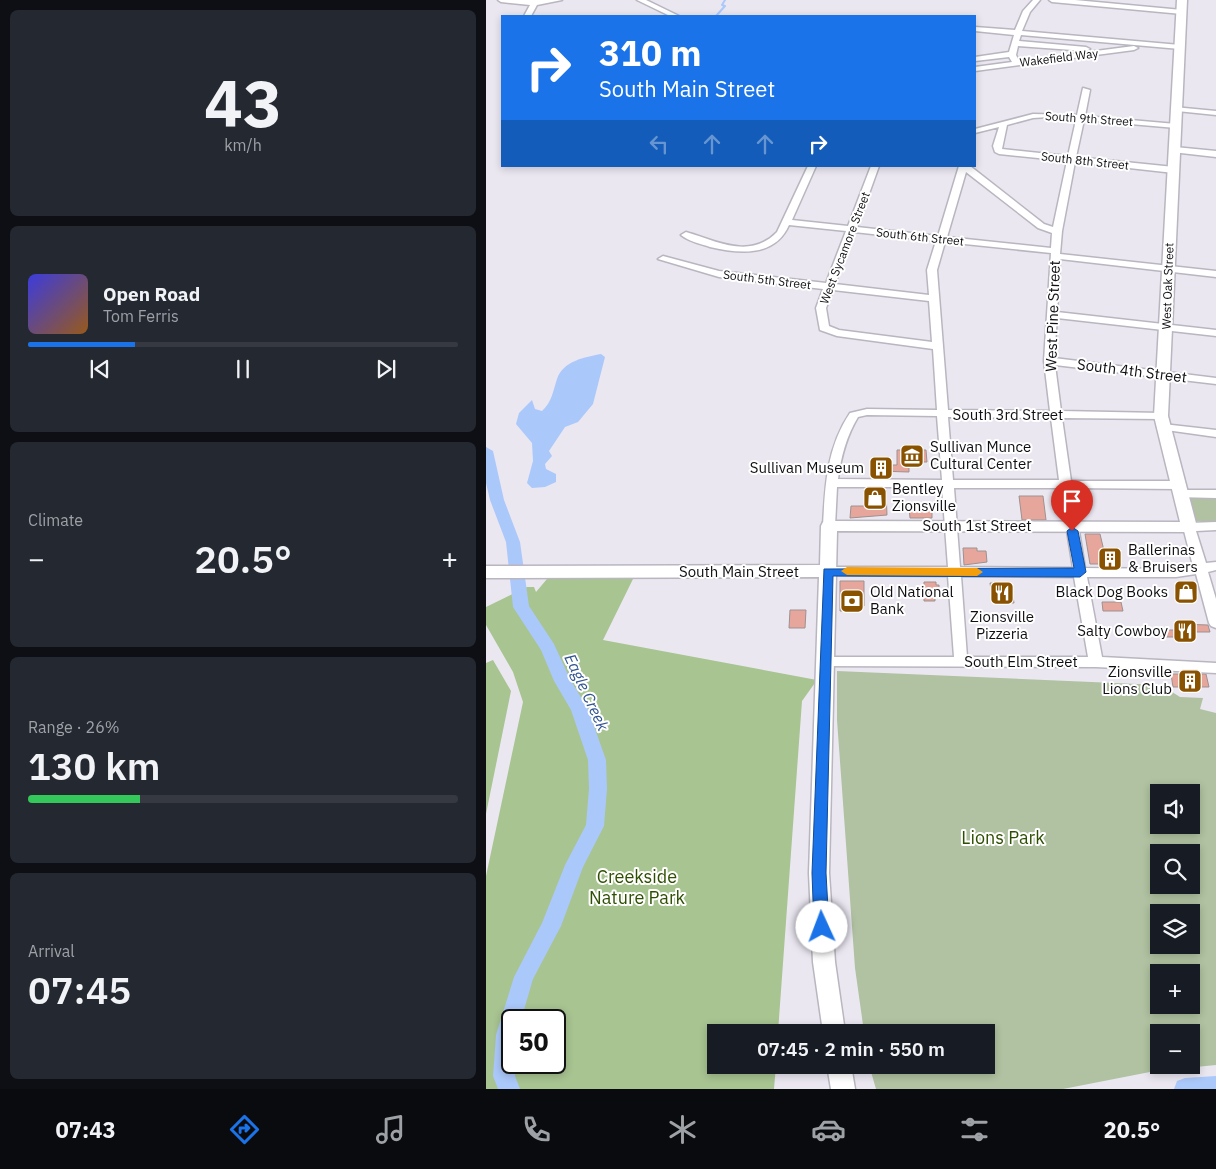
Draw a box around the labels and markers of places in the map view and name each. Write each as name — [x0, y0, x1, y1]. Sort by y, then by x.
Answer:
place label: Sullivan Munce Cultural Center — [930, 437, 1032, 473]
museum icon: Sullivan Munce Cultural Center — [899, 443, 925, 469]
building icon: Sullivan Museum — [868, 455, 894, 481]
place label: Sullivan Museum — [750, 458, 864, 477]
place label: Bentley Zionsville — [892, 479, 956, 515]
pin — [1051, 480, 1093, 531]
shop icon: Bentley Zionsville — [862, 485, 888, 511]
place label: Ballerinas & Bruisers — [1128, 540, 1198, 576]
building icon: Ballerinas & Bruisers — [1097, 546, 1123, 572]
shop icon: Black Dog Books — [1173, 579, 1199, 605]
restaurant icon: Zionsville Pizzeria — [989, 580, 1015, 606]
place label: Old National Bank — [870, 582, 954, 618]
place label: Black Dog Books — [1056, 582, 1168, 601]
bank icon: Old National Bank — [839, 588, 865, 614]
place label: Zionsville Pizzeria — [970, 607, 1034, 643]
restaurant icon: Salty Cowboy — [1172, 618, 1198, 644]
place label: Salty Cowboy — [1077, 621, 1169, 640]
place label: Zionsville Lions Club — [1102, 662, 1172, 698]
building icon: Zionsville Lions Club — [1177, 668, 1203, 694]

